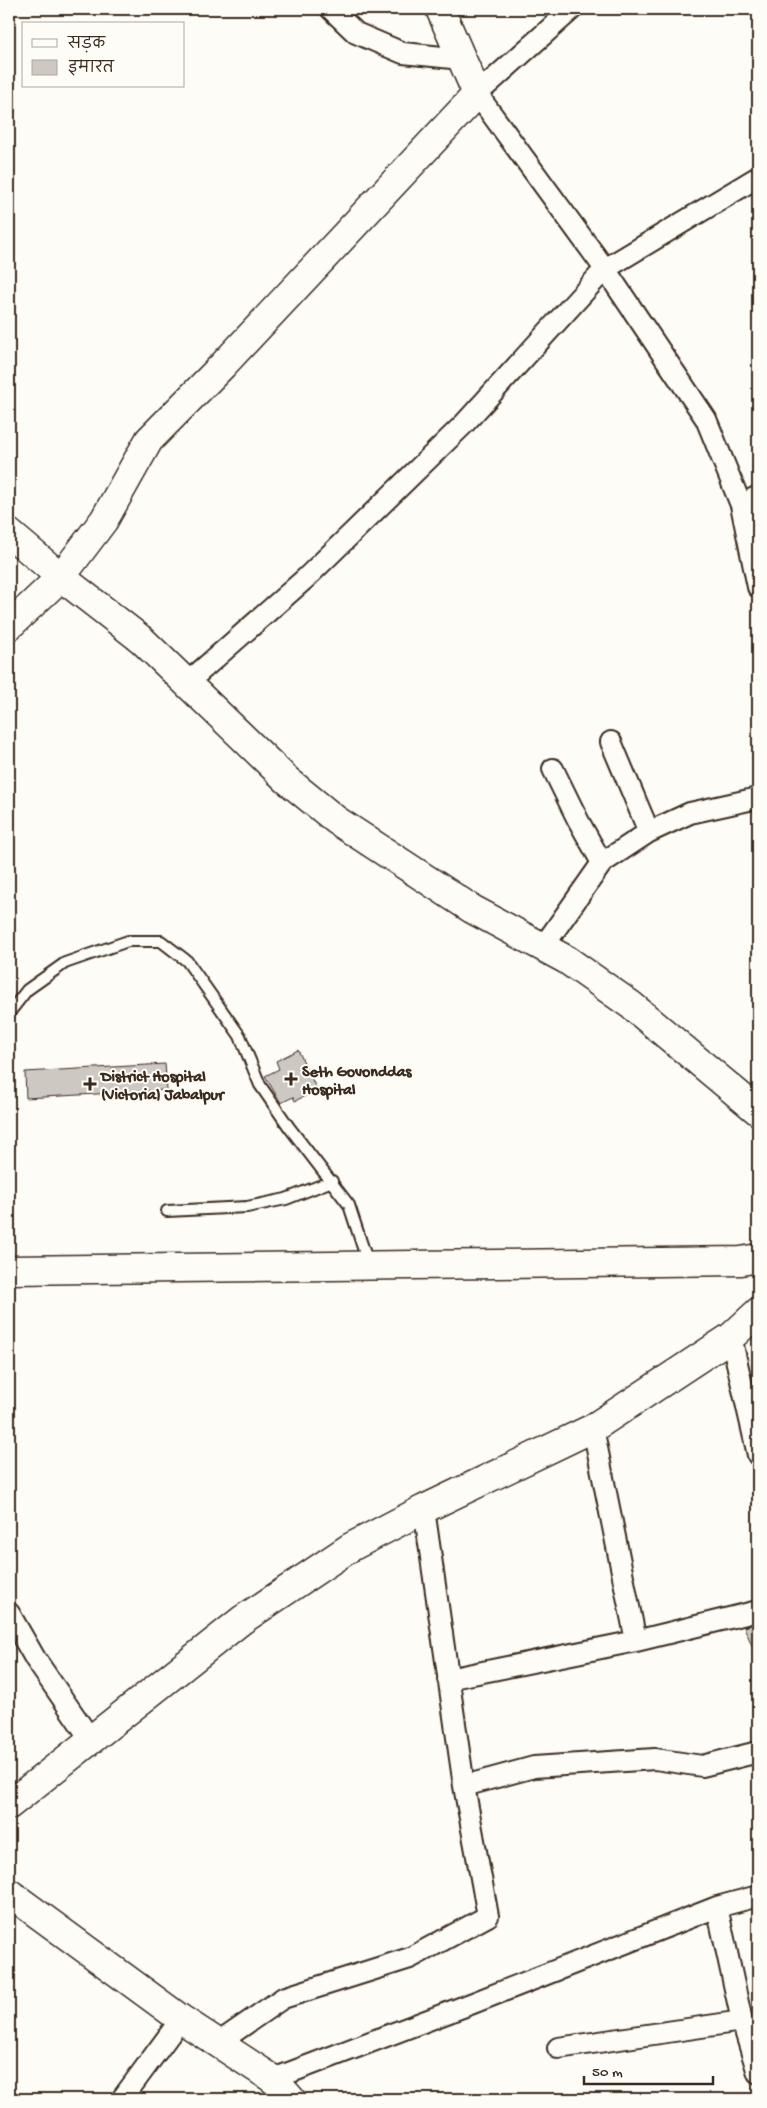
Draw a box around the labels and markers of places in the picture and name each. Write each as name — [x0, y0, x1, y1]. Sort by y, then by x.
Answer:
place label: Seth Govonddas Hospital — [302, 1064, 413, 1101]
place label: District Hospital (Victoria) Jabalpur — [99, 1069, 226, 1106]
marker: Seth Govonddas Hospital — [284, 1072, 298, 1086]
marker: District Hospital (Victoria) Jabalpur — [83, 1077, 97, 1091]

